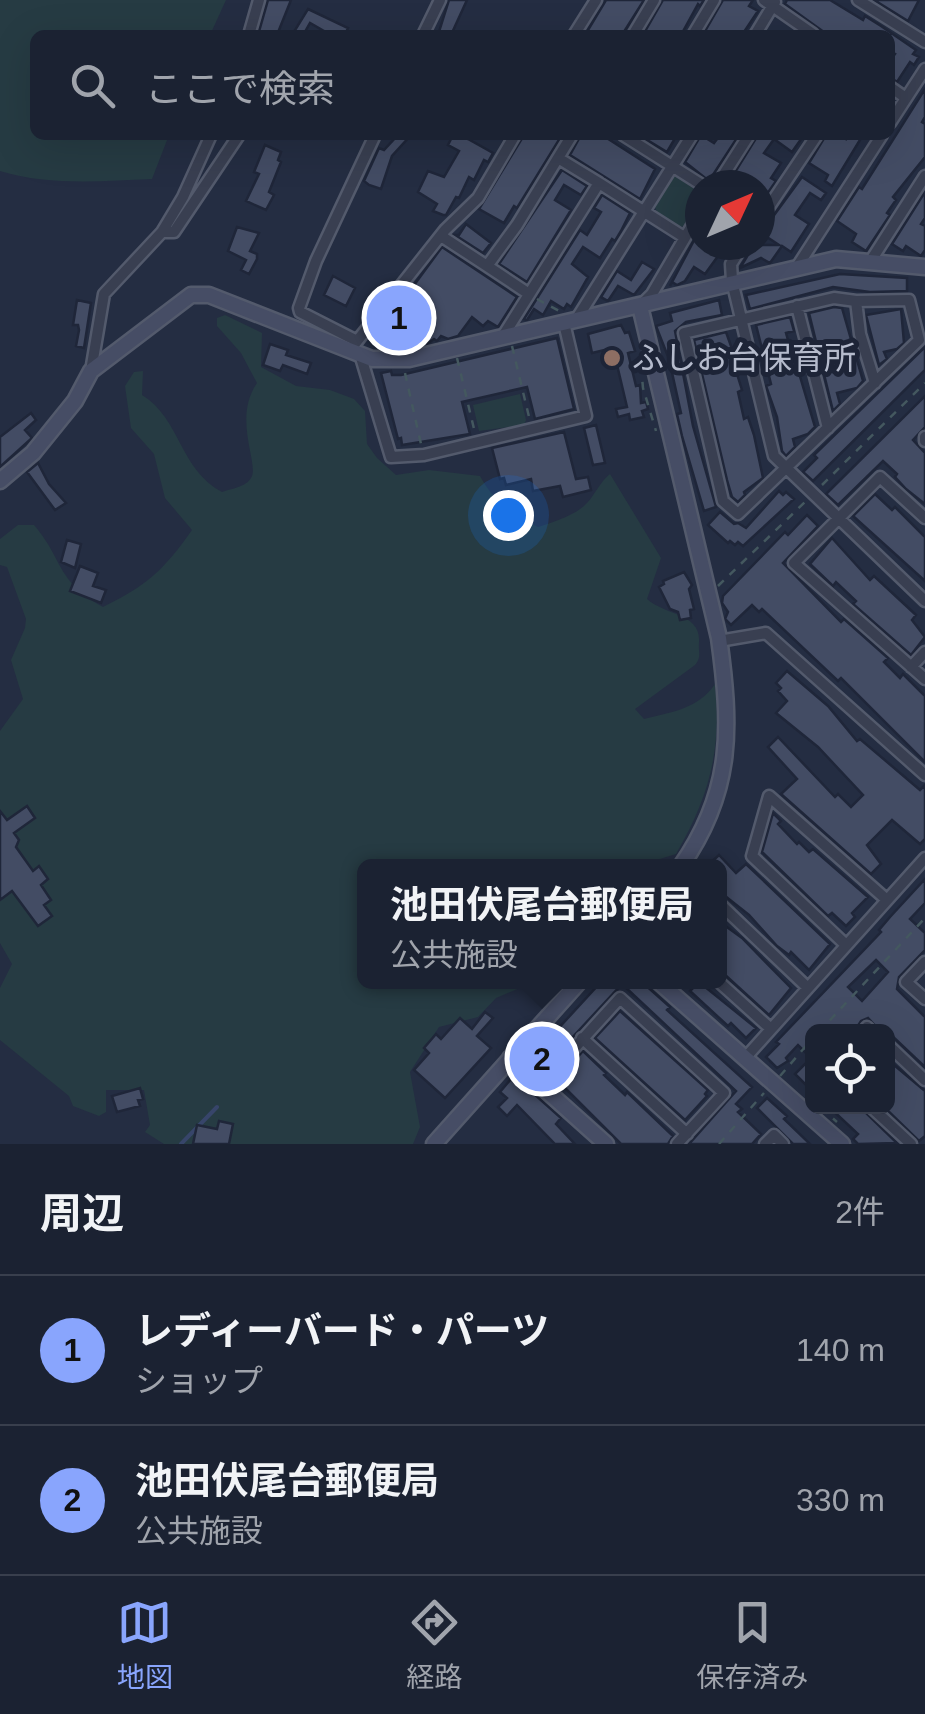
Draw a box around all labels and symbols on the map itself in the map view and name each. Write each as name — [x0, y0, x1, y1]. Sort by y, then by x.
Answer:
north arrow — [685, 170, 775, 260]
pin: 1 — [366, 280, 432, 356]
place label: ふしお台保育所 — [632, 340, 856, 376]
marker: ふしお台保育所 — [601, 347, 623, 369]
your location — [483, 490, 534, 541]
pin: 2 — [510, 1022, 574, 1096]

